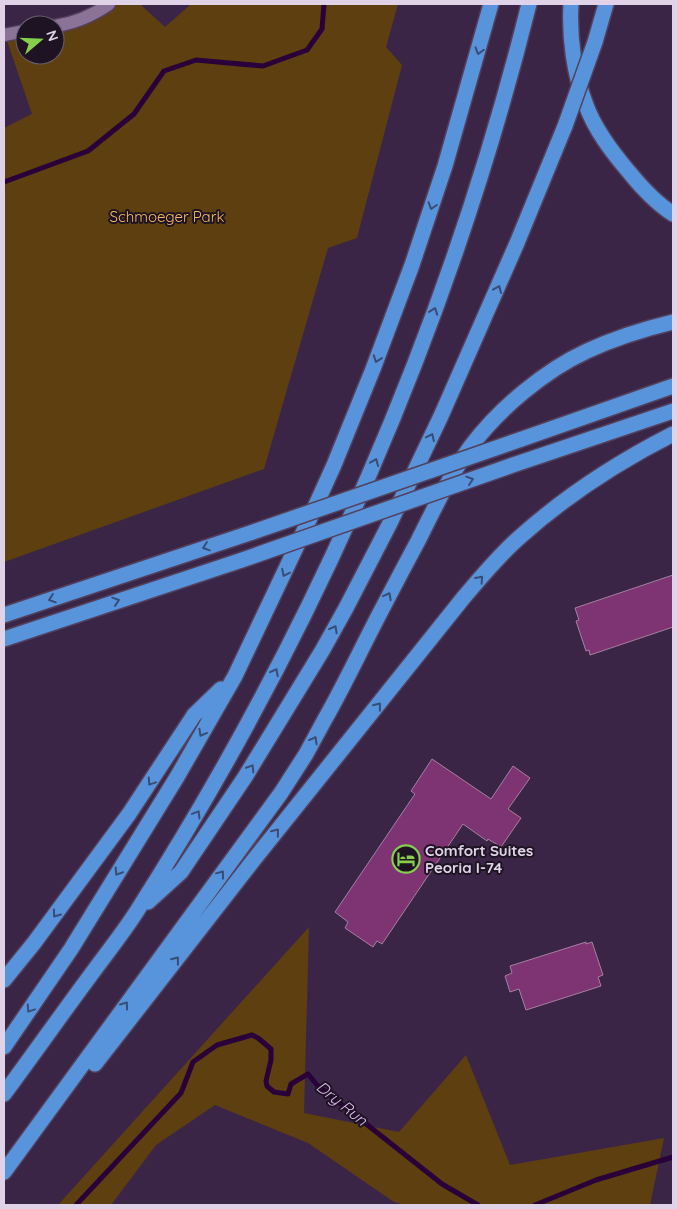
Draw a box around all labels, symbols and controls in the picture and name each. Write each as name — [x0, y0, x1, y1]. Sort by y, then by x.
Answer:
north arrow — [15, 15, 65, 65]
text: N — [42, 28, 62, 44]
one-way arrow — [474, 46, 484, 54]
one-way arrow — [427, 202, 437, 210]
park label: Schmoeger Park — [109, 207, 225, 226]
one-way arrow — [491, 285, 502, 294]
one-way arrow — [428, 307, 438, 315]
one-way arrow — [373, 355, 383, 363]
one-way arrow — [425, 433, 436, 442]
one-way arrow — [368, 458, 379, 467]
one-way arrow — [465, 476, 474, 486]
one-way arrow — [203, 541, 211, 551]
one-way arrow — [281, 567, 291, 576]
one-way arrow — [474, 575, 483, 584]
one-way arrow — [49, 593, 57, 603]
one-way arrow — [382, 593, 392, 602]
one-way arrow — [112, 597, 120, 607]
one-way arrow — [328, 625, 338, 634]
one-way arrow — [269, 668, 279, 677]
one-way arrow — [372, 702, 381, 712]
one-way arrow — [198, 728, 208, 737]
one-way arrow — [307, 737, 317, 746]
one-way arrow — [245, 765, 254, 774]
one-way arrow — [148, 776, 157, 786]
one-way arrow — [190, 811, 200, 820]
one-way arrow — [271, 829, 280, 838]
place label: Comfort Suites Peoria I-74 — [425, 841, 533, 877]
hotel icon: Comfort Suites Peoria I-74 — [391, 844, 421, 874]
one-way arrow — [115, 867, 125, 876]
one-way arrow — [216, 871, 224, 880]
one-way arrow — [52, 908, 62, 917]
one-way arrow — [170, 957, 178, 966]
one-way arrow — [119, 1001, 128, 1011]
one-way arrow — [27, 1004, 37, 1013]
water label: Dry Run — [312, 1076, 372, 1130]

